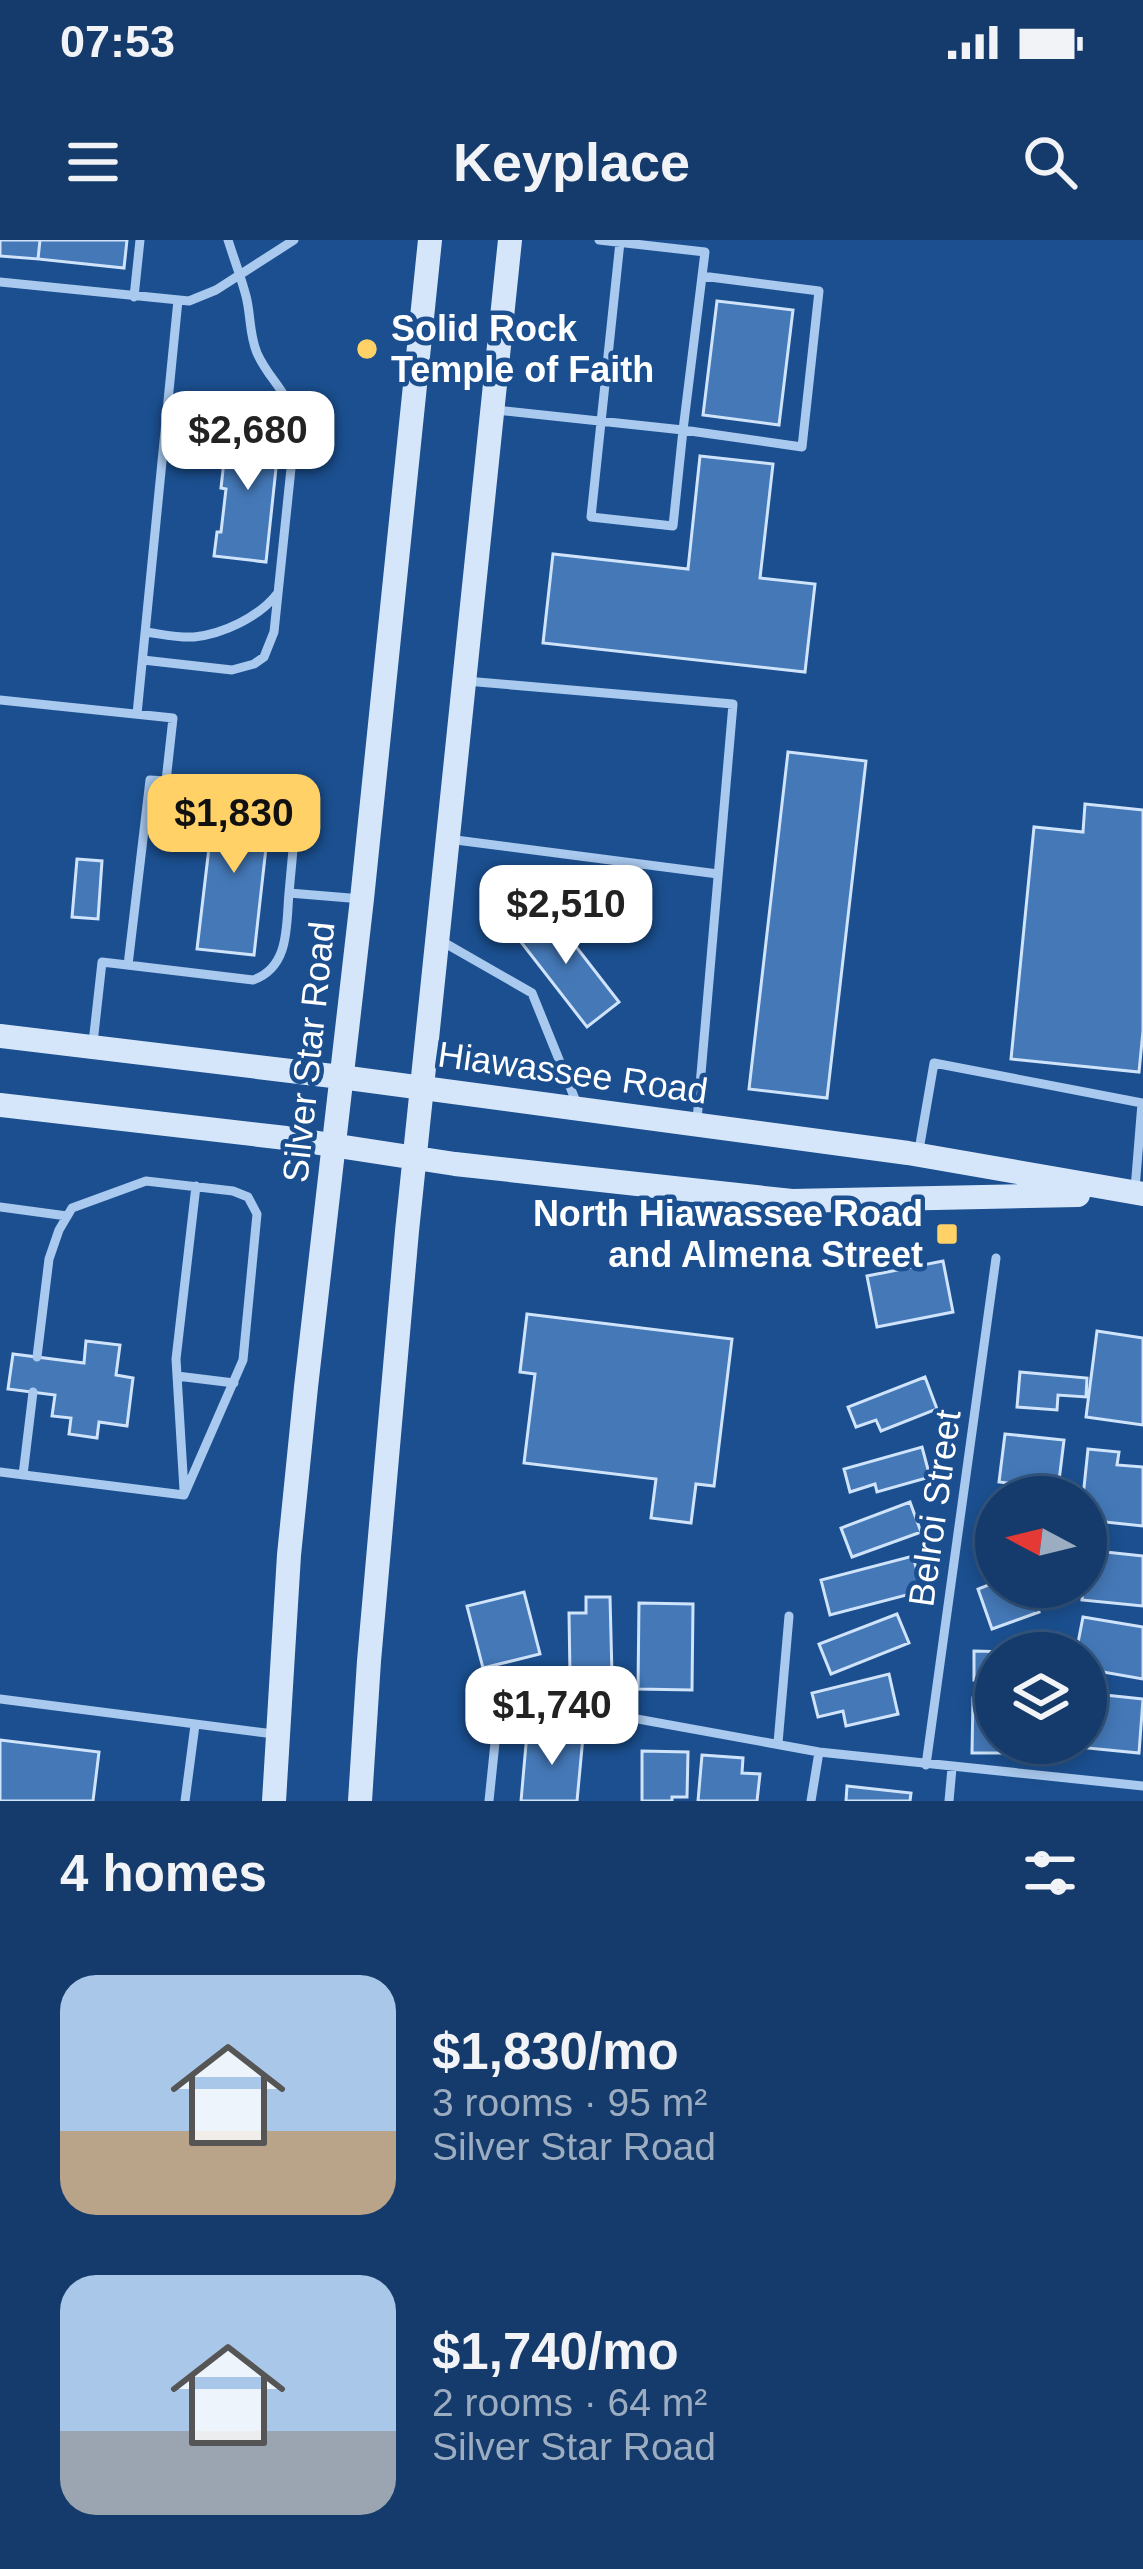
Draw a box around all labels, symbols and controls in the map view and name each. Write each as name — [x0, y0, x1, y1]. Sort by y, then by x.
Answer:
text: 07:53 — [60, 16, 175, 67]
icon: menu — [60, 129, 126, 195]
icon: search — [1017, 129, 1083, 195]
text: Keyplace — [453, 132, 690, 192]
place label: Solid Rock Temple of Faith — [391, 308, 654, 390]
marker: Solid Rock Temple of Faith — [354, 336, 380, 362]
pin: $2,680 — [150, 391, 346, 493]
text: $2,680 — [188, 408, 308, 451]
pin: $1,830 — [136, 774, 332, 876]
text: $1,830 — [174, 791, 294, 834]
pin: $2,510 — [468, 865, 664, 967]
text: $2,510 — [506, 882, 626, 925]
street label: Silver Star Road — [274, 920, 343, 1185]
street label: Hiawassee Road — [435, 1033, 711, 1112]
place label: North Hiawassee Road and Almena Street — [533, 1193, 923, 1275]
marker: North Hiawassee Road and Almena Street — [934, 1221, 960, 1247]
street label: Belroi Street — [900, 1407, 969, 1609]
north arrow — [975, 1476, 1107, 1608]
map controls — [975, 1476, 1107, 1764]
button: layers — [975, 1632, 1107, 1764]
pin: $1,740 — [454, 1666, 650, 1768]
text: $1,740 — [492, 1683, 612, 1726]
icon: filters — [1017, 1840, 1083, 1906]
text: 4 homes — [60, 1845, 267, 1902]
icon: home — [156, 2023, 300, 2167]
text: $1,830/mo — [432, 2023, 679, 2080]
text: 3 rooms · 95 m² — [432, 2081, 707, 2124]
text: Silver Star Road — [432, 2125, 716, 2168]
icon: home — [156, 2323, 300, 2467]
text: $1,740/mo — [432, 2323, 679, 2380]
text: 2 rooms · 64 m² — [432, 2381, 707, 2424]
text: Silver Star Road — [432, 2425, 716, 2468]

